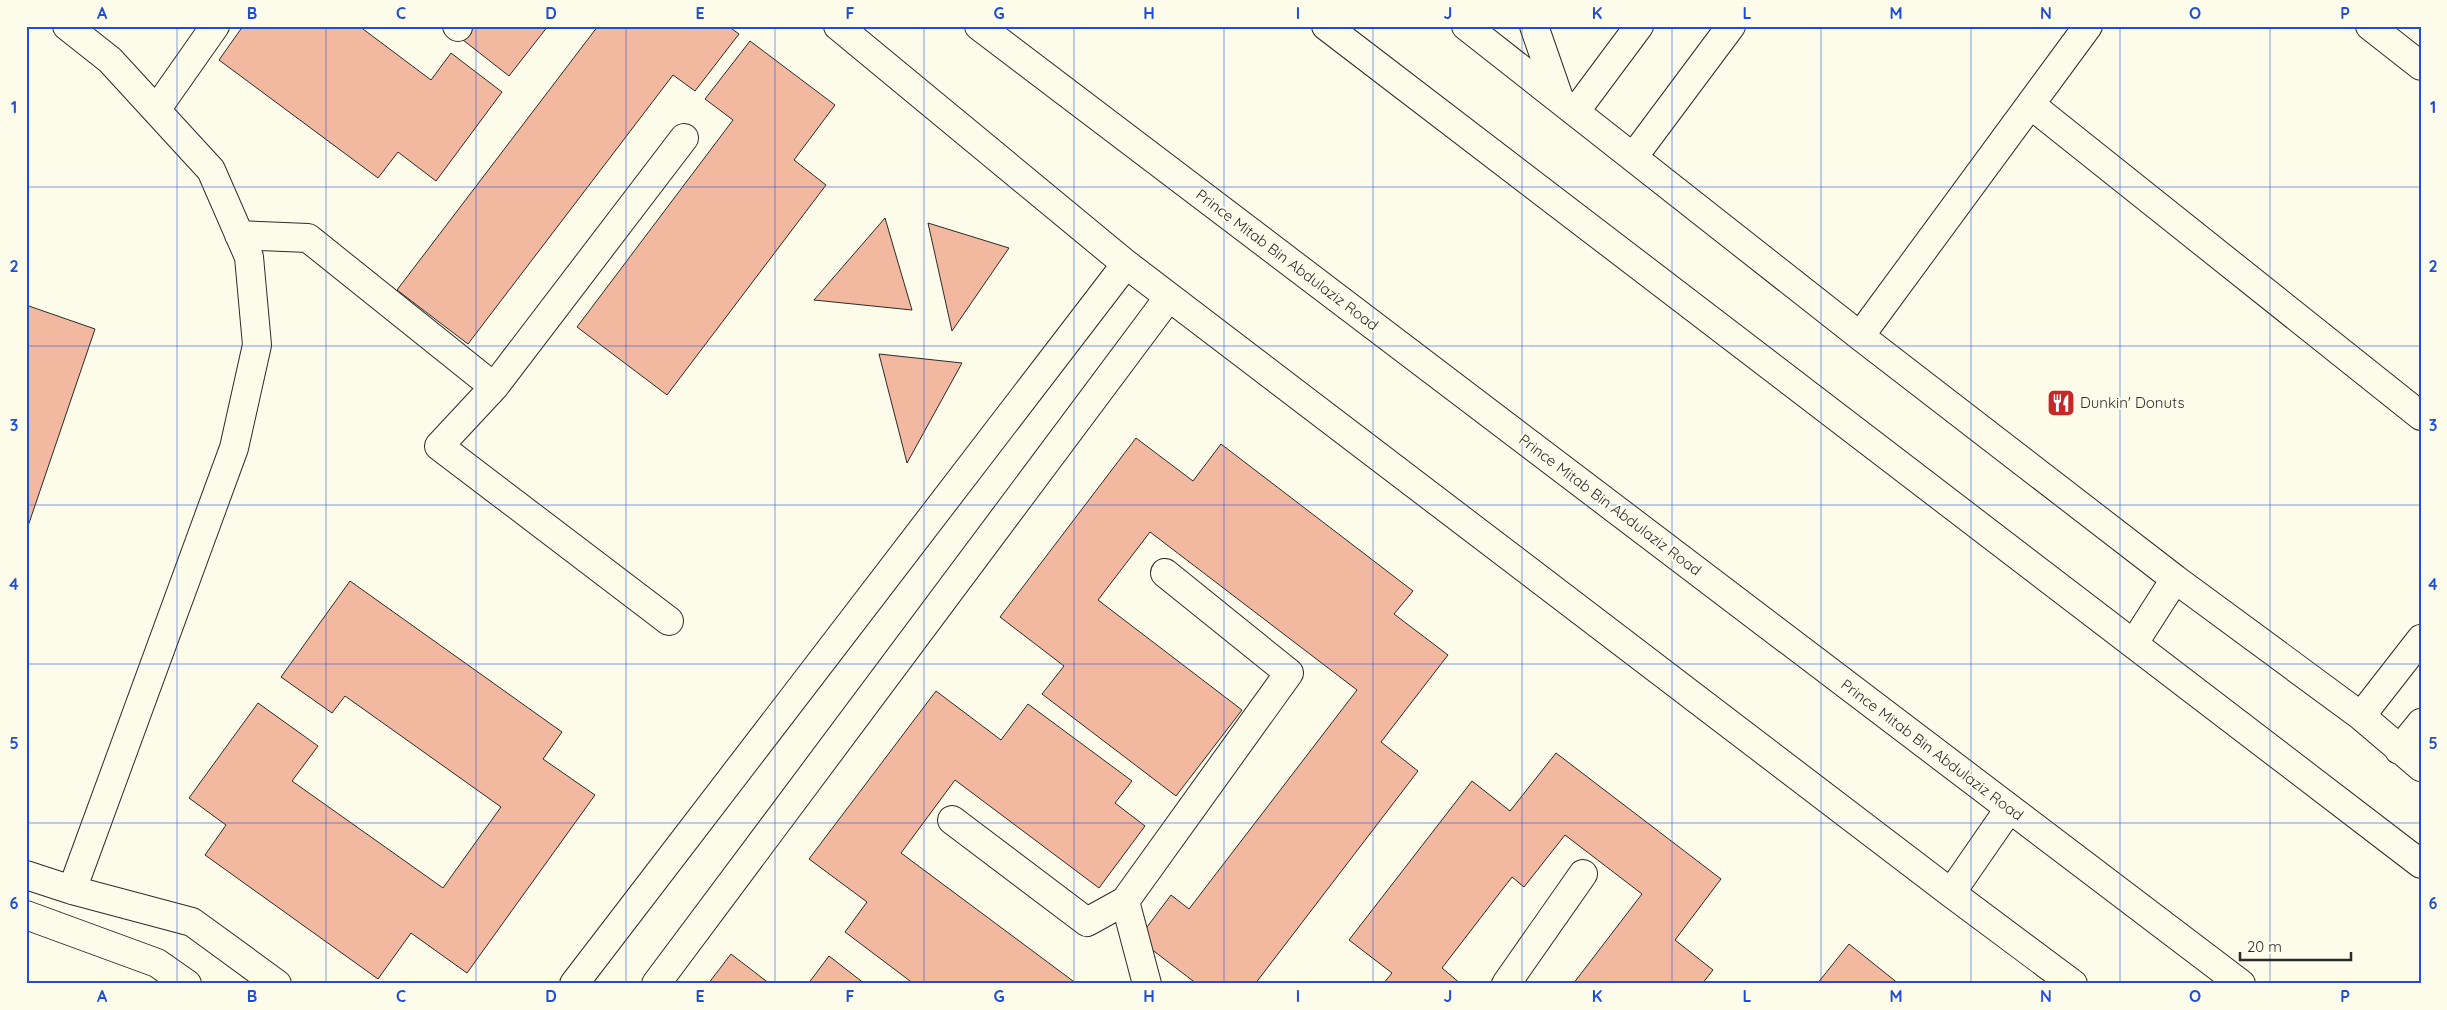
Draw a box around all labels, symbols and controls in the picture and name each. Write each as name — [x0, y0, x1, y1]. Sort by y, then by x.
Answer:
text: A — [97, 3, 108, 23]
text: B — [247, 3, 257, 23]
text: C — [396, 3, 406, 23]
text: D — [545, 3, 557, 23]
text: E — [695, 3, 705, 23]
text: F — [846, 3, 855, 23]
text: G — [993, 3, 1005, 23]
text: H — [1143, 3, 1155, 23]
text: I — [1296, 3, 1300, 23]
text: J — [1444, 3, 1452, 23]
text: K — [1592, 3, 1602, 23]
text: L — [1743, 3, 1752, 23]
text: M — [1889, 3, 1903, 23]
text: N — [2040, 3, 2052, 23]
text: O — [2189, 3, 2201, 23]
text: P — [2340, 3, 2350, 23]
text: 1 — [11, 97, 17, 117]
text: 1 — [2430, 97, 2436, 117]
street label: Prince Mitab Bin Abdulaziz Road — [1192, 185, 1382, 335]
text: 2 — [9, 256, 19, 276]
text: 2 — [2428, 256, 2438, 276]
restaurant icon: Dunkin' Donuts — [2046, 388, 2076, 418]
place label: Dunkin' Donuts — [2080, 393, 2184, 412]
text: 3 — [10, 415, 18, 435]
text: 3 — [2429, 415, 2437, 435]
street label: Prince Mitab Bin Abdulaziz Road — [1515, 430, 1705, 580]
text: 4 — [9, 574, 19, 594]
text: 4 — [2428, 574, 2438, 594]
street label: Prince Mitab Bin Abdulaziz Road — [1837, 675, 2027, 825]
text: 5 — [9, 733, 19, 753]
text: 5 — [2428, 733, 2438, 753]
text: 6 — [10, 893, 19, 913]
text: 6 — [2429, 893, 2438, 913]
scale bar — [2240, 930, 2351, 962]
text: 20 m — [2247, 937, 2282, 956]
text: A — [97, 986, 108, 1006]
text: B — [247, 986, 257, 1006]
text: C — [396, 986, 406, 1006]
text: D — [545, 986, 557, 1006]
text: E — [695, 986, 705, 1006]
text: F — [846, 986, 855, 1006]
text: G — [993, 986, 1005, 1006]
text: H — [1143, 986, 1155, 1006]
text: I — [1296, 986, 1300, 1006]
text: J — [1444, 986, 1452, 1006]
text: K — [1592, 986, 1602, 1006]
text: L — [1743, 986, 1752, 1006]
text: M — [1889, 986, 1903, 1006]
text: N — [2040, 986, 2052, 1006]
text: O — [2189, 986, 2201, 1006]
text: P — [2340, 986, 2350, 1006]

